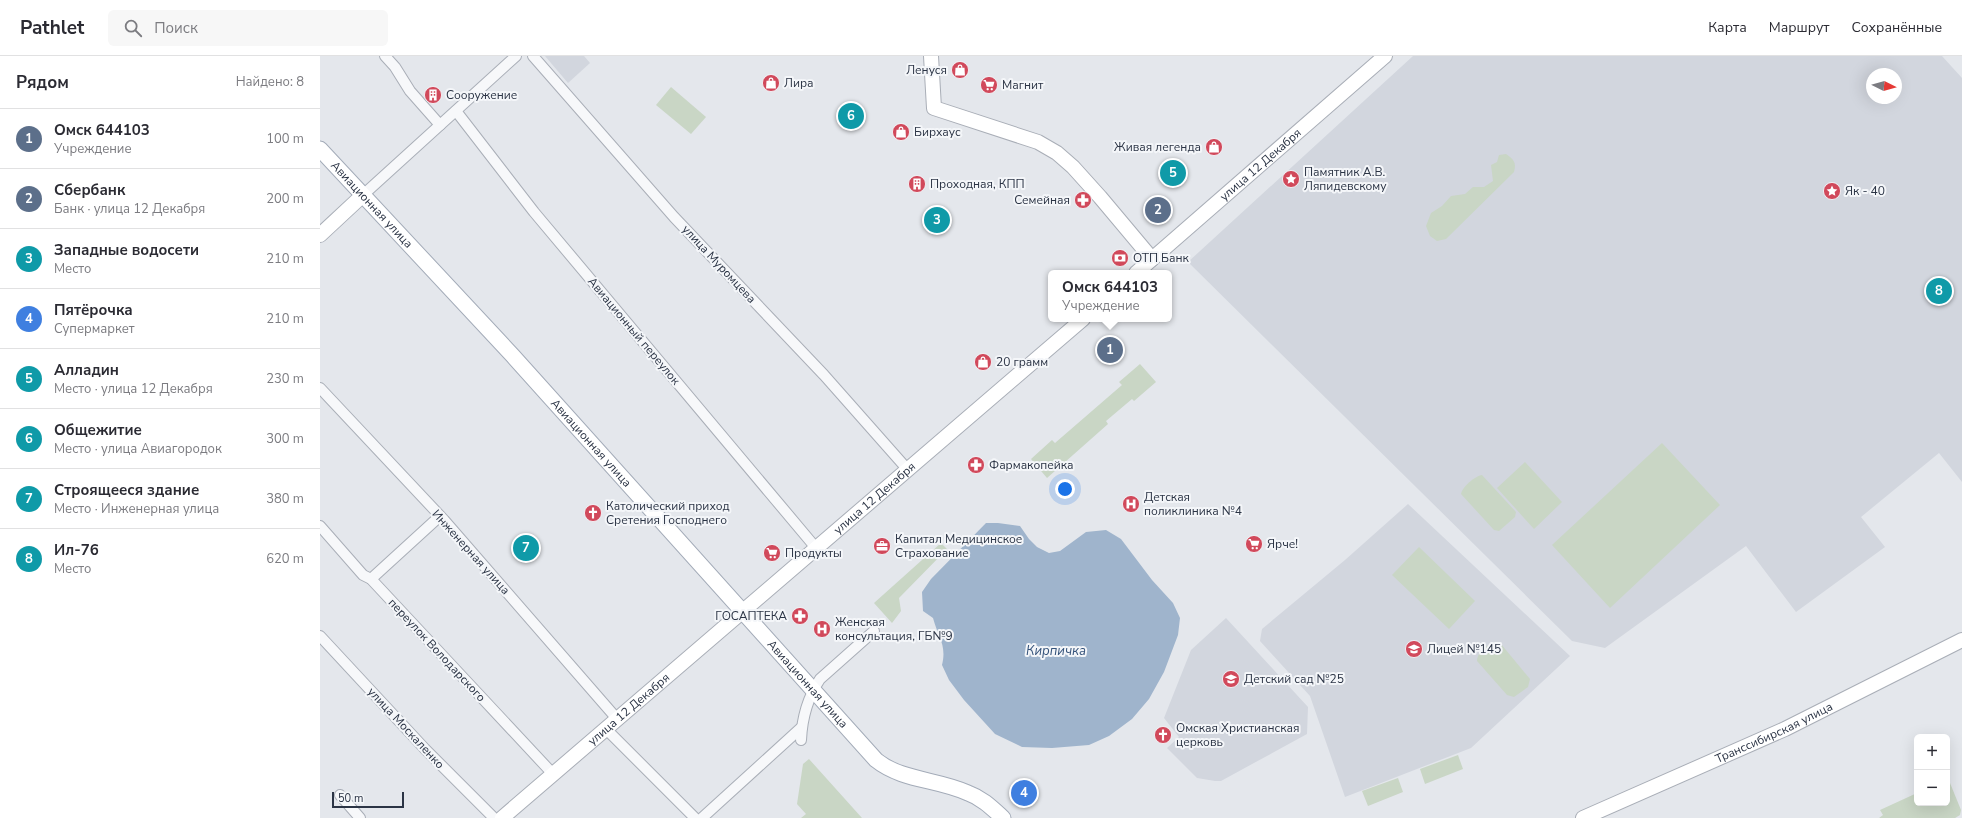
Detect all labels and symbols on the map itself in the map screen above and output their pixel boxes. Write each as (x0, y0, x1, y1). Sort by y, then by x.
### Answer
shop icon: Ленуся (950, 60, 970, 80)
place label: Ленуся (906, 62, 947, 78)
north arrow (1866, 68, 1902, 104)
shop icon: Лира (761, 73, 781, 93)
place label: Лира (784, 75, 813, 91)
supermarket icon: Магнит (979, 75, 999, 95)
place label: Магнит (1002, 77, 1044, 93)
building icon: Сооружение (423, 85, 443, 105)
place label: Сооружение (446, 87, 517, 103)
pin: 6 (838, 101, 864, 131)
shop icon: Бирхаус (891, 122, 911, 142)
place label: Бирхаус (914, 124, 961, 140)
street label: улица 12 Декабря (1216, 125, 1305, 205)
shop icon: Живая легенда (1204, 137, 1224, 157)
place label: Живая легенда (1114, 139, 1201, 155)
street label: Авиационная улица (327, 158, 416, 252)
pin: 5 (1160, 158, 1186, 188)
place label: Памятник А.В. Ляпидевскому (1304, 164, 1387, 194)
place icon: Памятник А.В. Ляпидевскому (1281, 169, 1301, 189)
building icon: Проходная, КПП (907, 174, 927, 194)
place label: Проходная, КПП (930, 176, 1025, 192)
place icon: Як - 40 (1822, 181, 1842, 201)
place label: Як - 40 (1845, 183, 1885, 199)
pharmacy icon: Семейная (1073, 190, 1093, 210)
place label: Семейная (1014, 192, 1070, 208)
pin: 2 (1145, 195, 1171, 225)
pin: 3 (924, 205, 950, 235)
street label: улица Муромцева (678, 221, 760, 307)
bank icon: ОТП Банк (1110, 248, 1130, 268)
place label: ОТП Банк (1133, 250, 1189, 266)
street label: Авиационный переулок (584, 274, 684, 389)
pin: 8 (1926, 276, 1952, 306)
pin: 1 (1097, 335, 1123, 365)
shop icon: 20 грамм (973, 352, 993, 372)
place label: 20 грамм (996, 354, 1048, 370)
street label: Авиационная улица (547, 395, 635, 491)
pharmacy icon: Фармакопейка (966, 455, 986, 475)
place label: Фармакопейка (989, 457, 1074, 473)
street label: улица 12 Декабря (830, 458, 919, 538)
your location (1055, 479, 1075, 499)
place label: Детская поликлиника №4 (1144, 489, 1242, 519)
hospital icon: Детская поликлиника №4 (1121, 494, 1141, 514)
place label: Католический приход Сретения Господнего (606, 498, 730, 528)
church icon: Католический приход Сретения Господнего (583, 503, 603, 523)
street label: Инженерная улица (429, 506, 513, 598)
place label: Капитал Медицинское Страхование (895, 531, 1022, 561)
pin: 7 (513, 533, 539, 563)
supermarket icon: Ярче! (1244, 534, 1264, 554)
office icon: Капитал Медицинское Страхование (872, 536, 892, 556)
place label: Ярче! (1267, 536, 1298, 552)
supermarket icon: Продукты (762, 543, 782, 563)
place label: Продукты (785, 545, 842, 561)
street label: переулок Володарского (385, 595, 489, 705)
pharmacy icon: ГОСАПТЕКА (790, 606, 810, 626)
place label: ГОСАПТЕКА (715, 608, 787, 624)
place label: Женская консультация, ГБ№9 (835, 614, 953, 644)
hospital icon: Женская консультация, ГБ№9 (812, 619, 832, 639)
street label: Авиационная улица (764, 636, 852, 732)
school or university icon: Лицей №145 (1404, 639, 1424, 659)
place label: Лицей №145 (1427, 641, 1501, 657)
water label: Кирпичка (1026, 642, 1086, 660)
school or university icon: Детский сад №25 (1221, 669, 1241, 689)
street label: улица 12 Декабря (584, 670, 673, 749)
place label: Детский сад №25 (1244, 671, 1344, 687)
street label: улица Москаленко (364, 684, 448, 772)
street label: Транссибирская улица (1713, 698, 1835, 767)
place label: Омская Христианская церковь (1176, 720, 1300, 750)
church icon: Омская Христианская церковь (1153, 725, 1173, 745)
pin: 4 (1011, 778, 1037, 808)
scale bar (332, 790, 404, 809)

